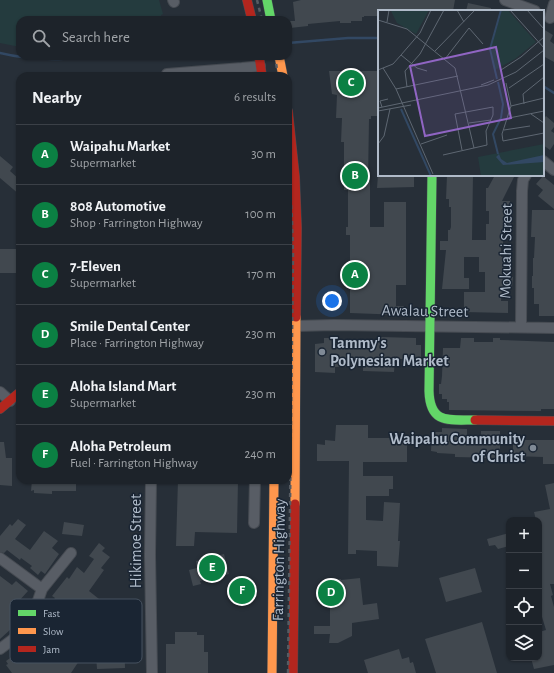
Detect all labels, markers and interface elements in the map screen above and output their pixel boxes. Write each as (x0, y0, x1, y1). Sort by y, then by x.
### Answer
inset map (378, 10, 544, 176)
search box (16, 16, 292, 60)
icon: search (30, 27, 52, 49)
text: Search here (62, 30, 130, 45)
pin: C (338, 68, 364, 98)
text: Nearby (32, 89, 82, 106)
text: 6 results (234, 91, 276, 104)
text: Waipahu Market (70, 139, 170, 154)
text: A (41, 148, 49, 161)
text: 30 m (251, 148, 276, 161)
text: Supermarket (70, 157, 136, 170)
pin: B (342, 161, 368, 191)
text: 808 Automotive (70, 199, 166, 214)
street label: Mokuahi Street (497, 203, 515, 299)
text: B (41, 208, 49, 221)
text: 100 m (245, 208, 276, 221)
text: Shop · Farrington Highway (70, 217, 203, 230)
text: 7-Eleven (70, 259, 121, 274)
pin: A (342, 260, 368, 290)
text: C (42, 268, 48, 281)
text: 170 m (247, 268, 276, 281)
text: Supermarket (70, 277, 136, 290)
your location (322, 291, 342, 311)
street label: Awalau Street (382, 302, 468, 320)
text: Smile Dental Center (70, 319, 190, 334)
text: D (41, 328, 49, 341)
text: 230 m (245, 328, 276, 341)
place label: Tammy's Polynesian Market (330, 335, 449, 370)
text: Place · Farrington Highway (70, 337, 204, 350)
marker: Tammy's Polynesian Market (317, 347, 327, 357)
text: Aloha Island Mart (70, 379, 176, 394)
text: E (42, 388, 48, 401)
text: 230 m (245, 388, 276, 401)
text: Supermarket (70, 397, 136, 410)
place label: Waipahu Community of Christ (389, 431, 526, 465)
text: Aloha Petroleum (70, 439, 171, 454)
marker: Waipahu Community of Christ (528, 443, 538, 453)
text: F (42, 448, 48, 461)
text: 240 m (244, 448, 276, 461)
text: Fuel · Farrington Highway (70, 457, 198, 470)
street label: Hikimoe Street (128, 494, 144, 588)
street label: Farrington Highway (270, 498, 289, 621)
map controls (506, 517, 542, 661)
button: + (506, 517, 542, 553)
pin: E (199, 553, 225, 583)
button: − (506, 553, 542, 589)
pin: F (229, 576, 255, 606)
pin: D (318, 578, 344, 608)
button: locate (506, 589, 542, 625)
legend (10, 599, 142, 663)
text: Fast (43, 608, 61, 619)
button: layers (506, 625, 542, 661)
text: Slow (43, 626, 64, 637)
text: Jam (43, 644, 60, 655)

